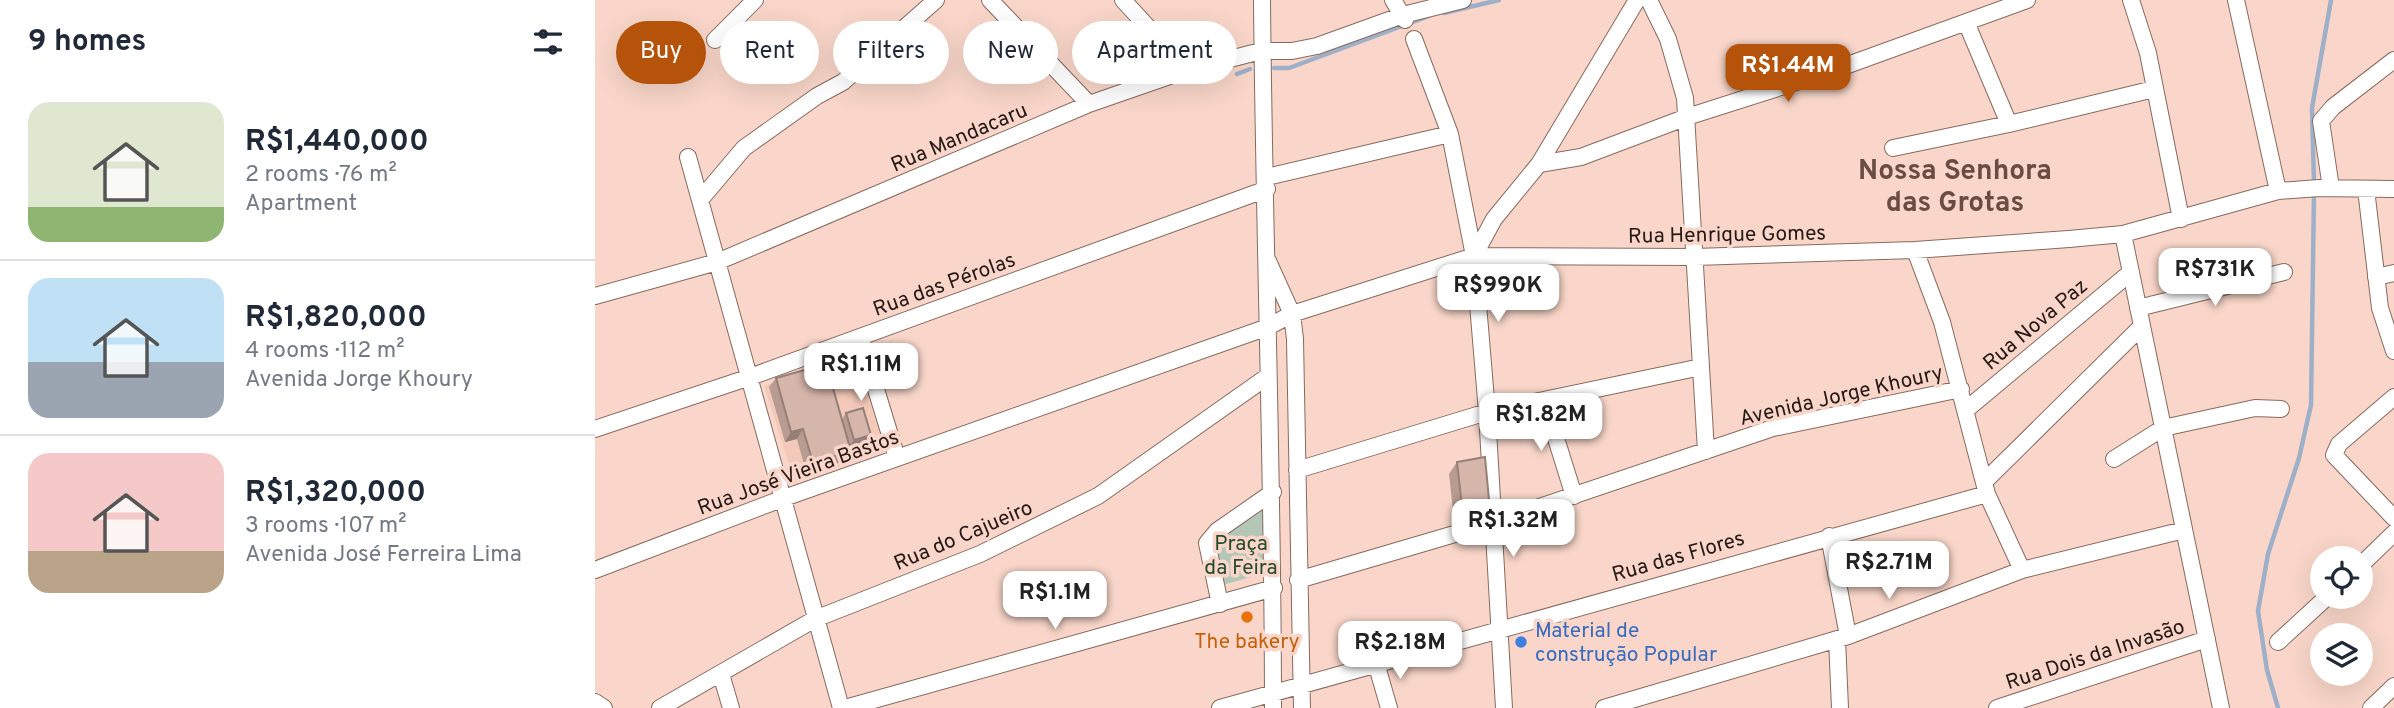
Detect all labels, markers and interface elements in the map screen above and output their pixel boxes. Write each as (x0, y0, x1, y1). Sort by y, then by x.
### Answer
chip: Buy (616, 21, 706, 84)
chip: Rent (720, 21, 819, 84)
chip: Filters (833, 21, 949, 84)
chip: New (963, 21, 1058, 84)
chip: Apartment (1072, 21, 1237, 84)
icon: filters (529, 23, 567, 61)
text: 9 homes (28, 24, 146, 61)
pin: R$1.44M (1723, 44, 1853, 104)
text: R$1.44M (1742, 52, 1834, 81)
street label: Rua Mandacaru (887, 97, 1032, 179)
text: R$1,440,000 (245, 124, 429, 161)
icon: home (84, 130, 168, 214)
district label: Nossa Senhora das Grotas (1858, 154, 2052, 222)
text: 2 rooms · 76 m² (245, 161, 397, 190)
text: Apartment (245, 190, 357, 219)
street label: Rua Henrique Gomes (1628, 220, 1826, 251)
street label: Rua das Pérolas (870, 247, 1019, 324)
pin: R$731K (2158, 248, 2272, 308)
text: R$731K (2175, 256, 2255, 285)
pin: R$990K (1441, 264, 1555, 324)
text: R$990K (1453, 272, 1543, 301)
street label: Rua Nova Paz (1978, 273, 2094, 377)
text: R$1,820,000 (245, 300, 427, 337)
icon: home (84, 306, 168, 390)
text: 4 rooms · 112 m² (245, 337, 405, 366)
pin: R$1.11M (796, 344, 926, 403)
text: R$1.11M (820, 351, 902, 380)
street label: Avenida Jorge Khoury (1737, 360, 1946, 433)
text: Avenida Jorge Khoury (245, 366, 473, 395)
pin: R$1.82M (1476, 393, 1606, 453)
text: R$1.82M (1495, 401, 1587, 430)
street label: Rua José Vieira Bastos (694, 424, 903, 522)
text: R$1,320,000 (245, 475, 426, 512)
icon: home (84, 481, 168, 565)
street label: Rua do Cajueiro (890, 495, 1037, 578)
pin: R$1.32M (1448, 500, 1578, 559)
text: R$1.32M (1468, 507, 1558, 536)
text: 3 rooms · 107 m² (245, 512, 407, 541)
street label: Rua das Flores (1609, 526, 1748, 589)
park label: Praça da Feira (1204, 531, 1278, 582)
text: Avenida José Ferreira Lima (245, 541, 522, 570)
pin: R$2.71M (1824, 542, 1954, 601)
map controls (2310, 546, 2373, 686)
button: locate (2310, 546, 2373, 609)
text: R$2.71M (1845, 549, 1933, 578)
pin: R$1.1M (998, 572, 1112, 631)
text: R$1.1M (1019, 579, 1091, 608)
marker: The bakery (1239, 609, 1255, 625)
street label: Rua Dois da Invasão (2002, 614, 2188, 697)
place label: Material de construção Popular (1535, 618, 1717, 669)
pin: R$2.18M (1335, 622, 1465, 681)
button: layers (2310, 623, 2373, 686)
place label: The bakery (1194, 629, 1300, 656)
text: R$2.18M (1354, 629, 1446, 658)
marker: Material de construção Popular (1513, 634, 1529, 650)

